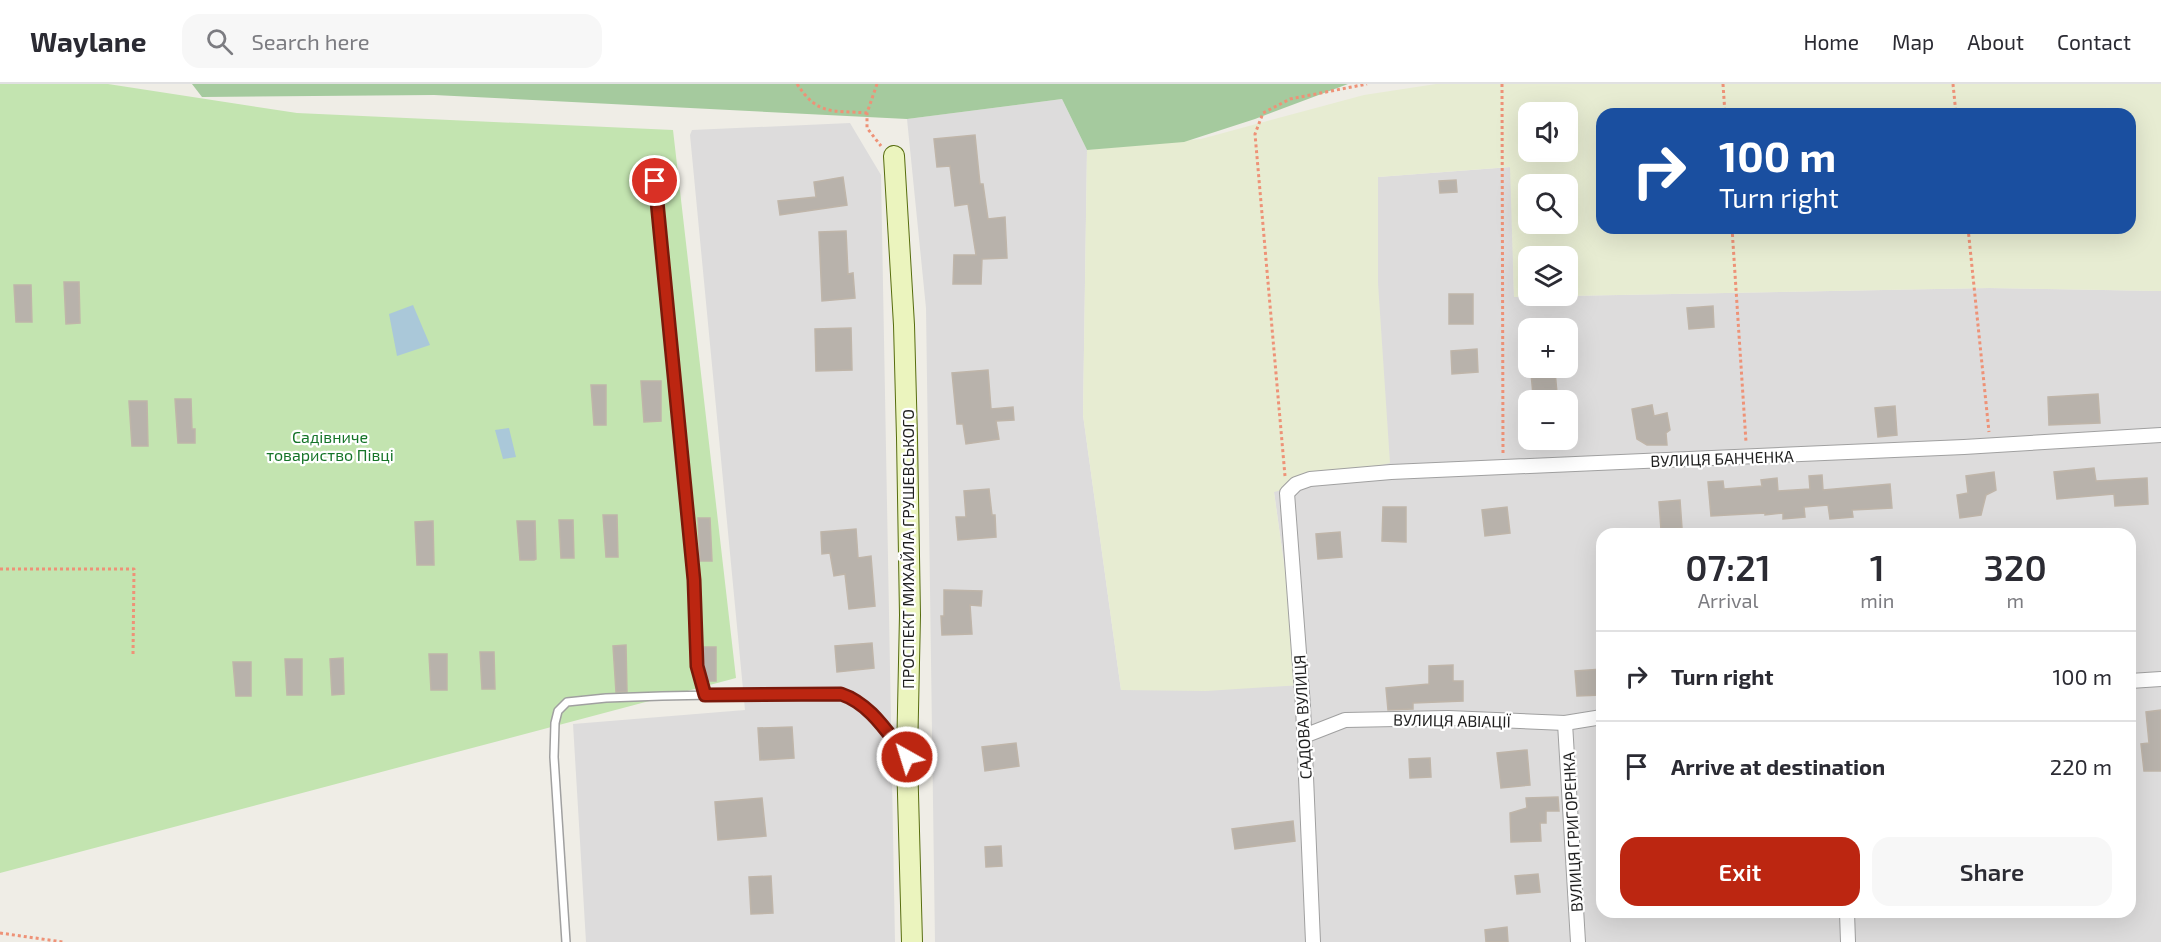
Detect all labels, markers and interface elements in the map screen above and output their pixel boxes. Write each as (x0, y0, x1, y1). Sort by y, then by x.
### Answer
search box (182, 14, 602, 68)
text: Waylane (30, 24, 146, 58)
icon: search (203, 25, 236, 58)
text: Search here (251, 28, 370, 54)
text: Home (1803, 29, 1859, 54)
text: Map (1892, 29, 1934, 54)
text: About (1967, 29, 2024, 54)
text: Contact (2057, 29, 2131, 54)
map controls (1518, 102, 1578, 450)
button: sound (1518, 102, 1578, 162)
text: 100 m (1719, 130, 1836, 180)
icon: right (1620, 132, 1698, 210)
pin (629, 155, 680, 206)
icon: arrive (638, 164, 671, 197)
button: search (1518, 174, 1578, 234)
text: Turn right (1719, 181, 1839, 213)
button: layers (1518, 246, 1578, 306)
button: + (1518, 318, 1578, 378)
button: − (1518, 390, 1578, 450)
street label: ПРОСПЕКТ МИХАЙЛА ГРУШЕВСЬКОГО (898, 409, 917, 689)
park label: Садівниче товариство Півці (266, 427, 394, 464)
street label: ВУЛИЦЯ БАНЧЕНКА (1650, 446, 1794, 470)
text: 07:21 (1685, 545, 1771, 588)
text: 1 (1870, 545, 1885, 588)
text: 320 (1984, 545, 2047, 588)
text: Arrival (1698, 588, 1759, 612)
text: min (1860, 588, 1894, 612)
text: m (2006, 588, 2024, 612)
street label: САДОВА ВУЛИЦЯ (1289, 654, 1315, 780)
icon: right (1620, 660, 1653, 693)
text: Turn right (1671, 663, 1773, 689)
text: 100 m (2053, 663, 2112, 689)
street label: ВУЛИЦЯ АВІАЦІЇ (1393, 709, 1512, 731)
position arrow (875, 725, 939, 789)
icon: arrive (1620, 750, 1653, 783)
street label: ВУЛИЦЯ ГРИГОРЕНКА (1558, 751, 1586, 913)
text: Arrive at destination (1671, 753, 1885, 779)
text: 220 m (2050, 753, 2112, 779)
button: Exit (1620, 837, 1860, 906)
button: Share (1872, 837, 2112, 906)

